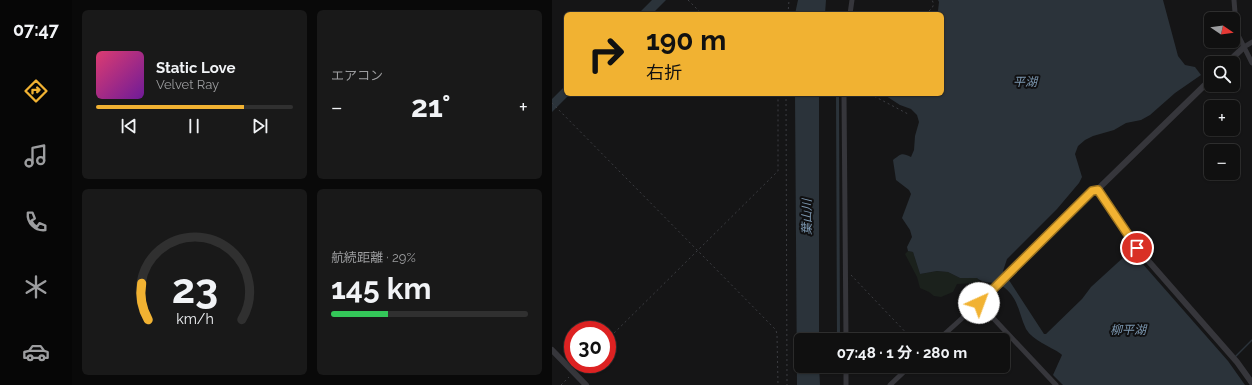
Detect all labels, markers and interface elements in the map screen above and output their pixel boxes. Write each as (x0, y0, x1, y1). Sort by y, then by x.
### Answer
north arrow (1204, 12, 1240, 48)
map controls (1204, 12, 1240, 180)
text: 07:47 (13, 19, 59, 40)
text: 190 m (646, 24, 726, 57)
icon: right (580, 28, 632, 80)
button: search (1204, 56, 1240, 92)
text: Static Love (156, 59, 235, 77)
text: 右折 (646, 62, 682, 83)
text: エアコン (331, 68, 383, 83)
water label: 平湖 (1013, 75, 1039, 89)
icon: directions (22, 77, 50, 105)
text: Velvet Ray (156, 77, 219, 92)
text: 21° (411, 89, 451, 124)
text: − (331, 94, 343, 120)
text: + (519, 94, 528, 120)
button: + (1204, 100, 1240, 136)
icon: previous (118, 115, 140, 137)
icon: pause (183, 115, 205, 137)
icon: next (249, 115, 271, 137)
icon: music (22, 142, 50, 170)
button: − (1204, 144, 1240, 180)
water label: 葉山川 (800, 197, 814, 235)
icon: phone (22, 208, 50, 236)
pin (1120, 231, 1154, 265)
icon: arrive (1126, 237, 1148, 259)
text: 航続距離 · 29% (331, 250, 416, 265)
text: 23 (171, 264, 218, 313)
text: 145 km (331, 271, 431, 306)
icon: climate (22, 273, 50, 301)
position arrow (958, 282, 1000, 324)
text: km/h (176, 310, 213, 326)
speed limit sign: 30 (564, 321, 616, 373)
water label: 柳平湖 (1110, 323, 1148, 337)
icon: car (22, 338, 50, 366)
text: 07:48 · 1 分 · 280 m (837, 344, 967, 362)

